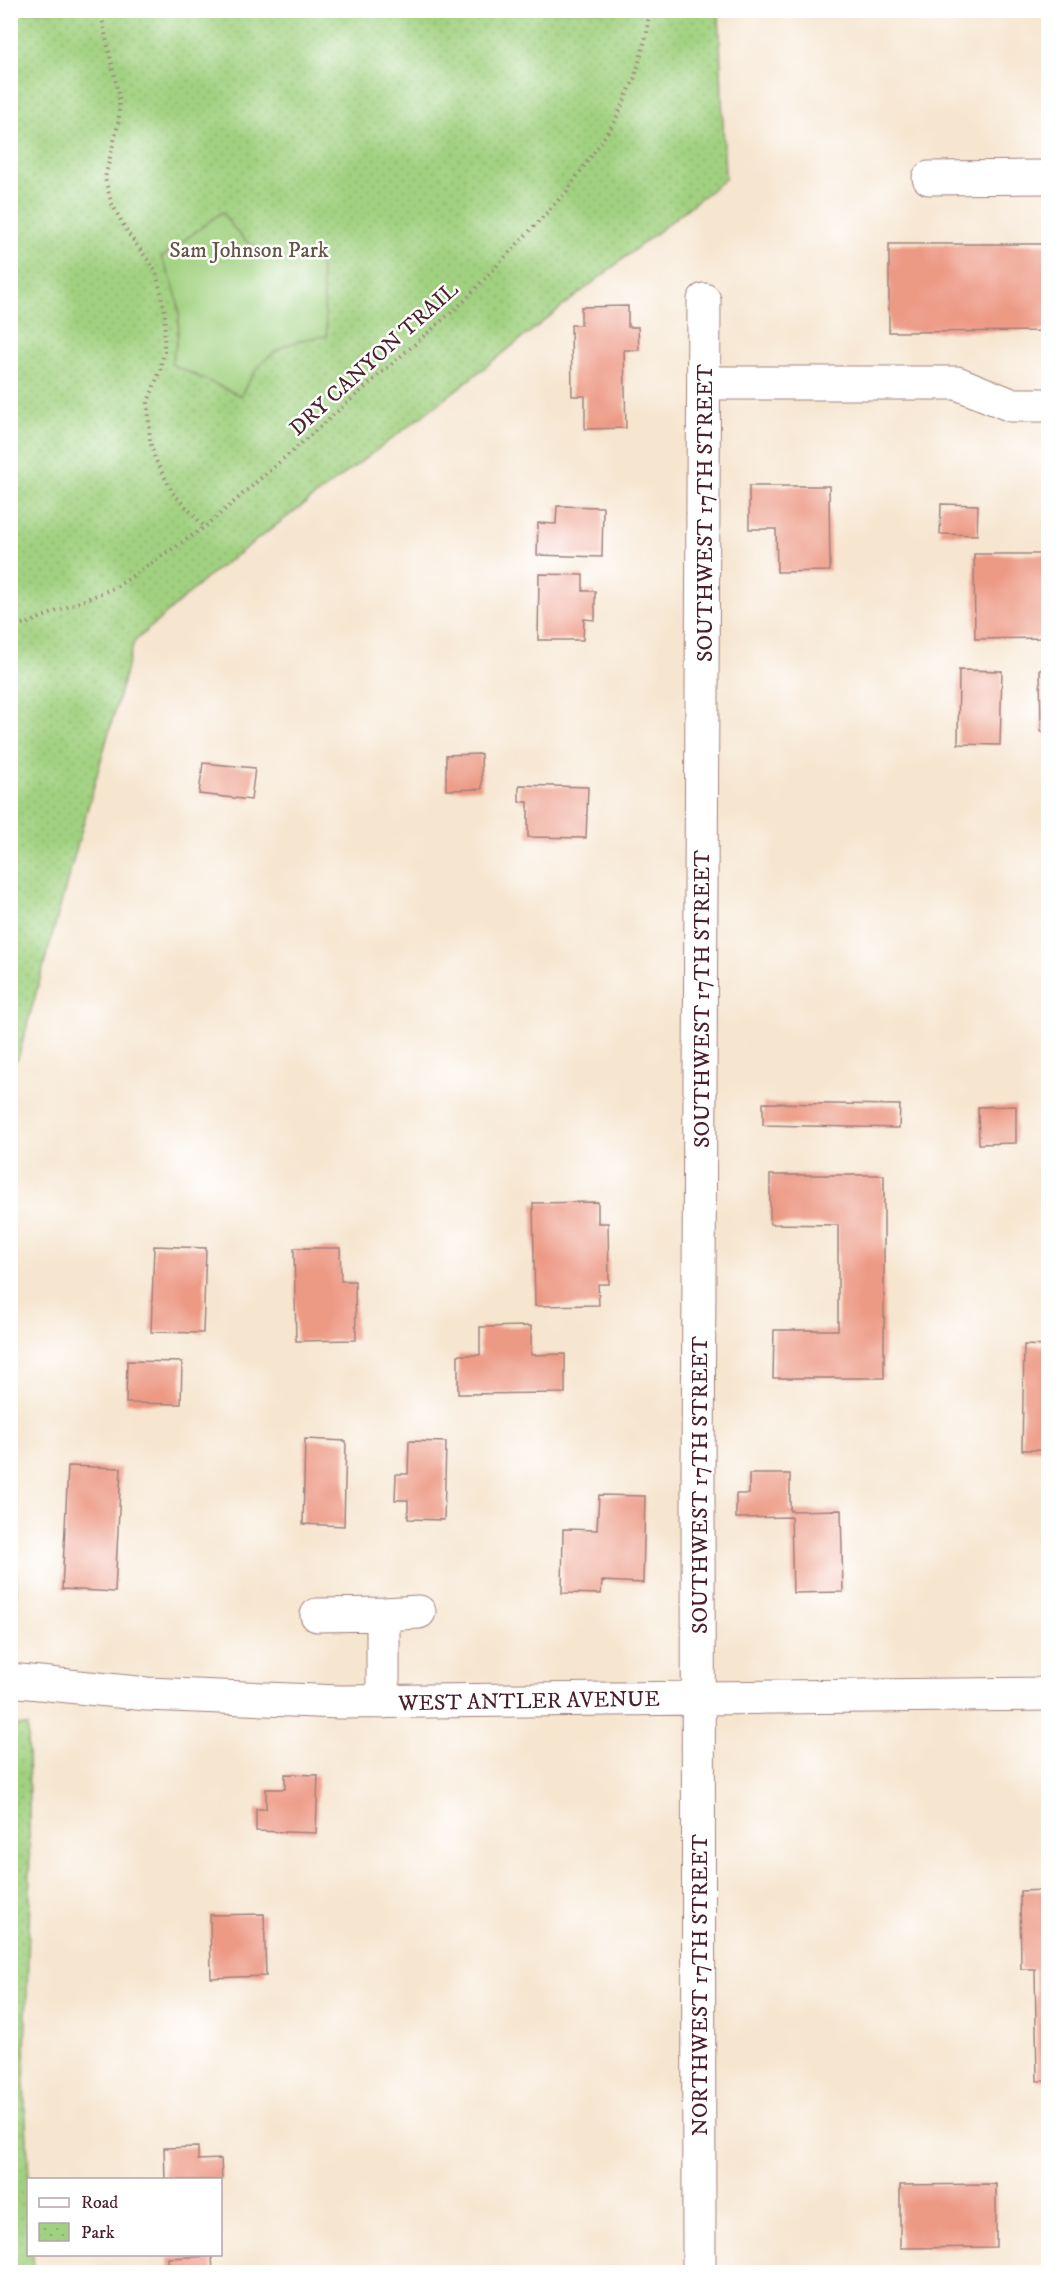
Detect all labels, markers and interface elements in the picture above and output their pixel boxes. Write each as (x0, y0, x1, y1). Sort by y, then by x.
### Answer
park label: Sam Johnson Park (169, 237, 329, 264)
street label: DRY CANYON TRAIL (284, 276, 464, 442)
street label: SOUTHWEST 17TH STREET (692, 364, 719, 662)
street label: SOUTHWEST 17TH STREET (689, 850, 716, 1148)
street label: SOUTHWEST 17TH STREET (687, 1336, 714, 1634)
street label: WEST ANTLER AVENUE (397, 1686, 660, 1717)
street label: NORTHWEST 17TH STREET (687, 1834, 714, 2136)
legend (27, 2178, 222, 2256)
text: Road (81, 2192, 118, 2214)
text: Park (81, 2222, 115, 2244)

